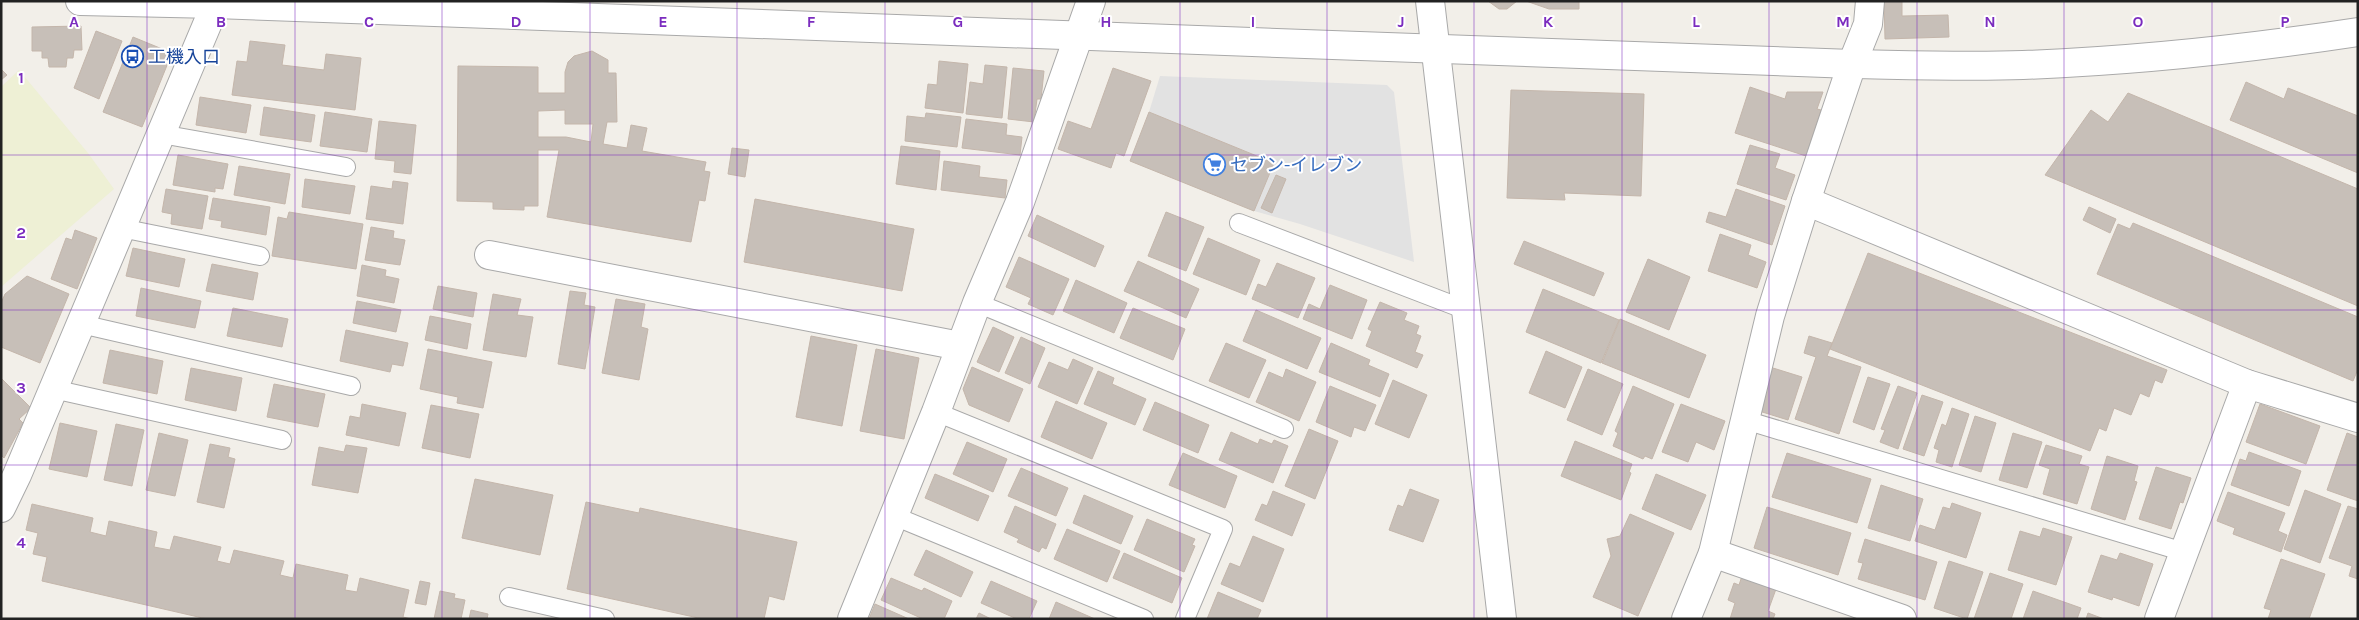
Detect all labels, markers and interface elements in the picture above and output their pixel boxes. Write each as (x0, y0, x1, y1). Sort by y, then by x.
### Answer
text: A (69, 12, 79, 31)
text: B (216, 12, 226, 31)
text: C (364, 12, 374, 31)
text: D (511, 12, 522, 31)
text: E (658, 12, 668, 31)
text: F (807, 12, 816, 31)
text: G (953, 12, 963, 31)
text: H (1100, 12, 1112, 31)
text: I (1251, 12, 1255, 31)
text: J (1397, 12, 1405, 31)
text: K (1543, 12, 1554, 31)
text: L (1692, 12, 1700, 31)
text: M (1836, 12, 1850, 31)
text: N (1984, 12, 1996, 31)
text: O (2133, 12, 2144, 31)
text: P (2280, 12, 2290, 31)
bus stop icon: 工機入口 (120, 45, 144, 69)
place label: 工機入口 (148, 46, 220, 68)
text: 1 (18, 68, 24, 87)
supermarket icon: セブン-イレブン (1202, 153, 1226, 177)
place label: セブン-イレブン (1230, 154, 1362, 176)
text: 2 (16, 223, 26, 242)
text: 3 (16, 378, 26, 397)
text: 4 (16, 533, 26, 552)

